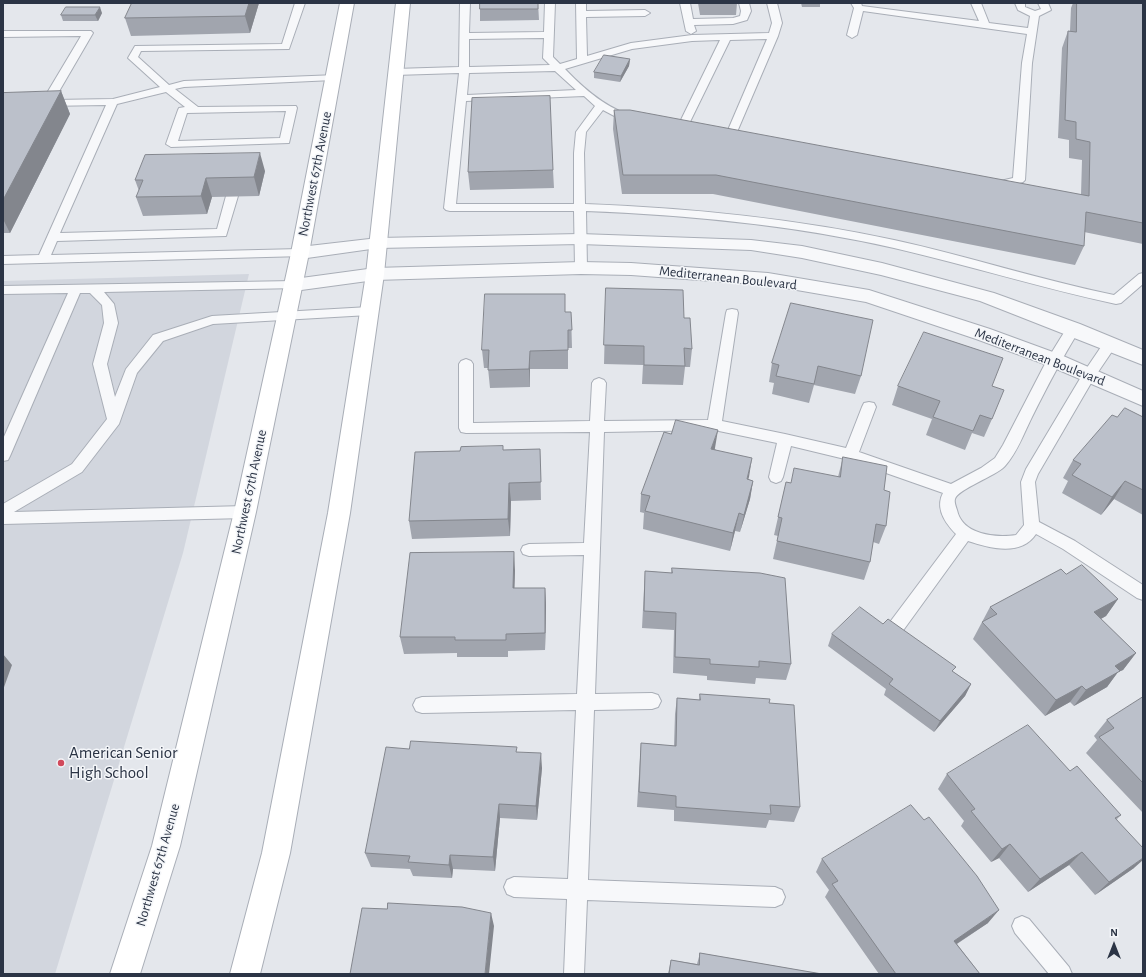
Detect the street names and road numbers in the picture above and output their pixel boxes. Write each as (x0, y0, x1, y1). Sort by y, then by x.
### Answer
street label: Northwest 67th Avenue (295, 110, 335, 238)
street label: Mediterranean Boulevard (658, 262, 798, 294)
street label: Mediterranean Boulevard (972, 324, 1108, 390)
street label: Northwest 67th Avenue (228, 428, 270, 556)
street label: Northwest 67th Avenue (132, 802, 184, 928)

